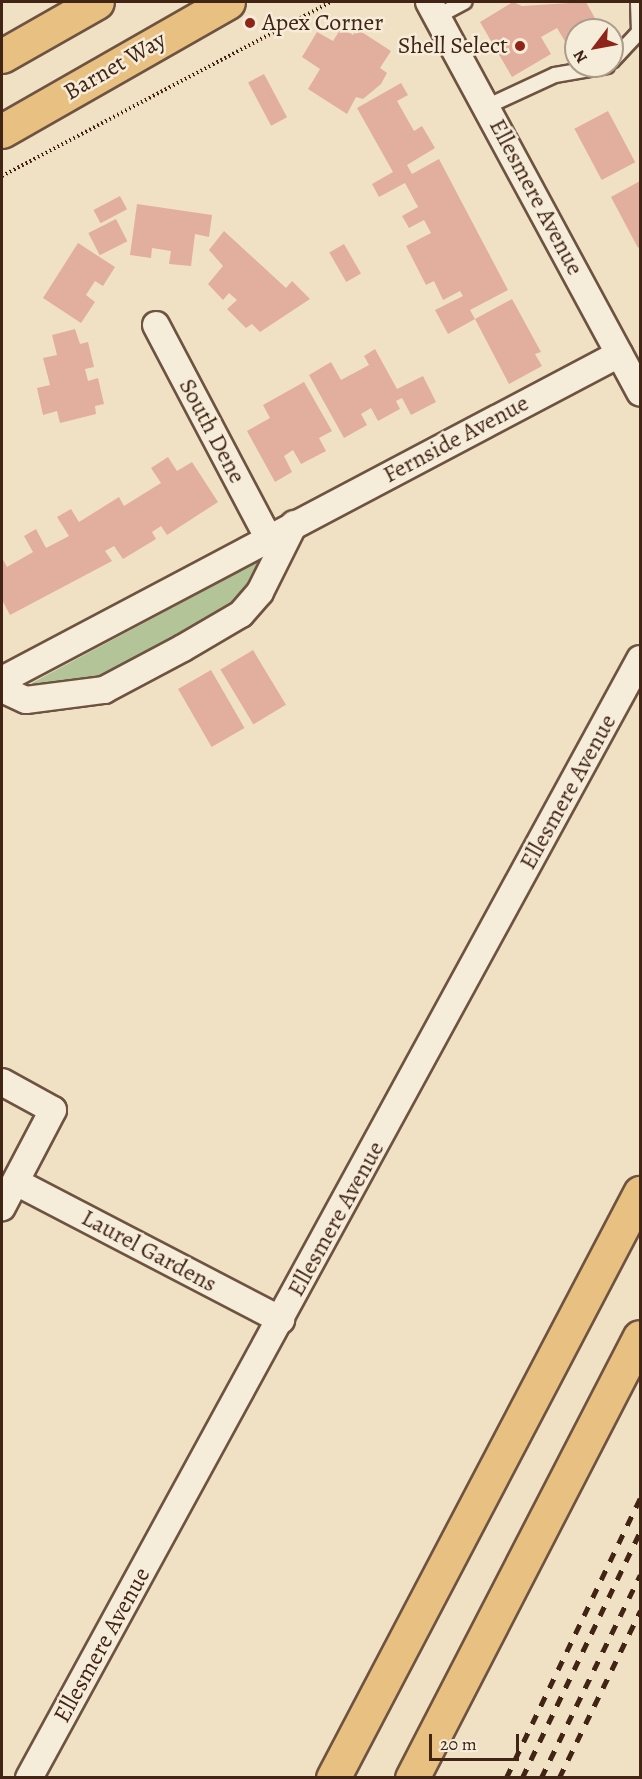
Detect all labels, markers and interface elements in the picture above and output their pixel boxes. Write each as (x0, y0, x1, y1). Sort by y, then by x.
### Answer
place label: Apex Corner (262, 9, 383, 37)
marker: Apex Corner (243, 16, 257, 30)
north arrow (564, 18, 624, 78)
street label: Barnet Way (59, 25, 171, 107)
place label: Shell Select (398, 32, 508, 60)
marker: Shell Select (513, 39, 527, 53)
text: N (568, 46, 593, 67)
street label: Ellesmere Avenue (483, 114, 589, 280)
street label: South Dene (172, 374, 252, 488)
street label: Fernside Avenue (378, 389, 534, 489)
street label: Ellesmere Avenue (513, 709, 623, 875)
street label: Ellesmere Avenue (281, 1136, 391, 1302)
street label: Laurel Gardens (76, 1203, 222, 1299)
street label: Ellesmere Avenue (47, 1562, 157, 1728)
scale bar (432, 1722, 522, 1760)
text: 20 m (440, 1732, 477, 1756)

